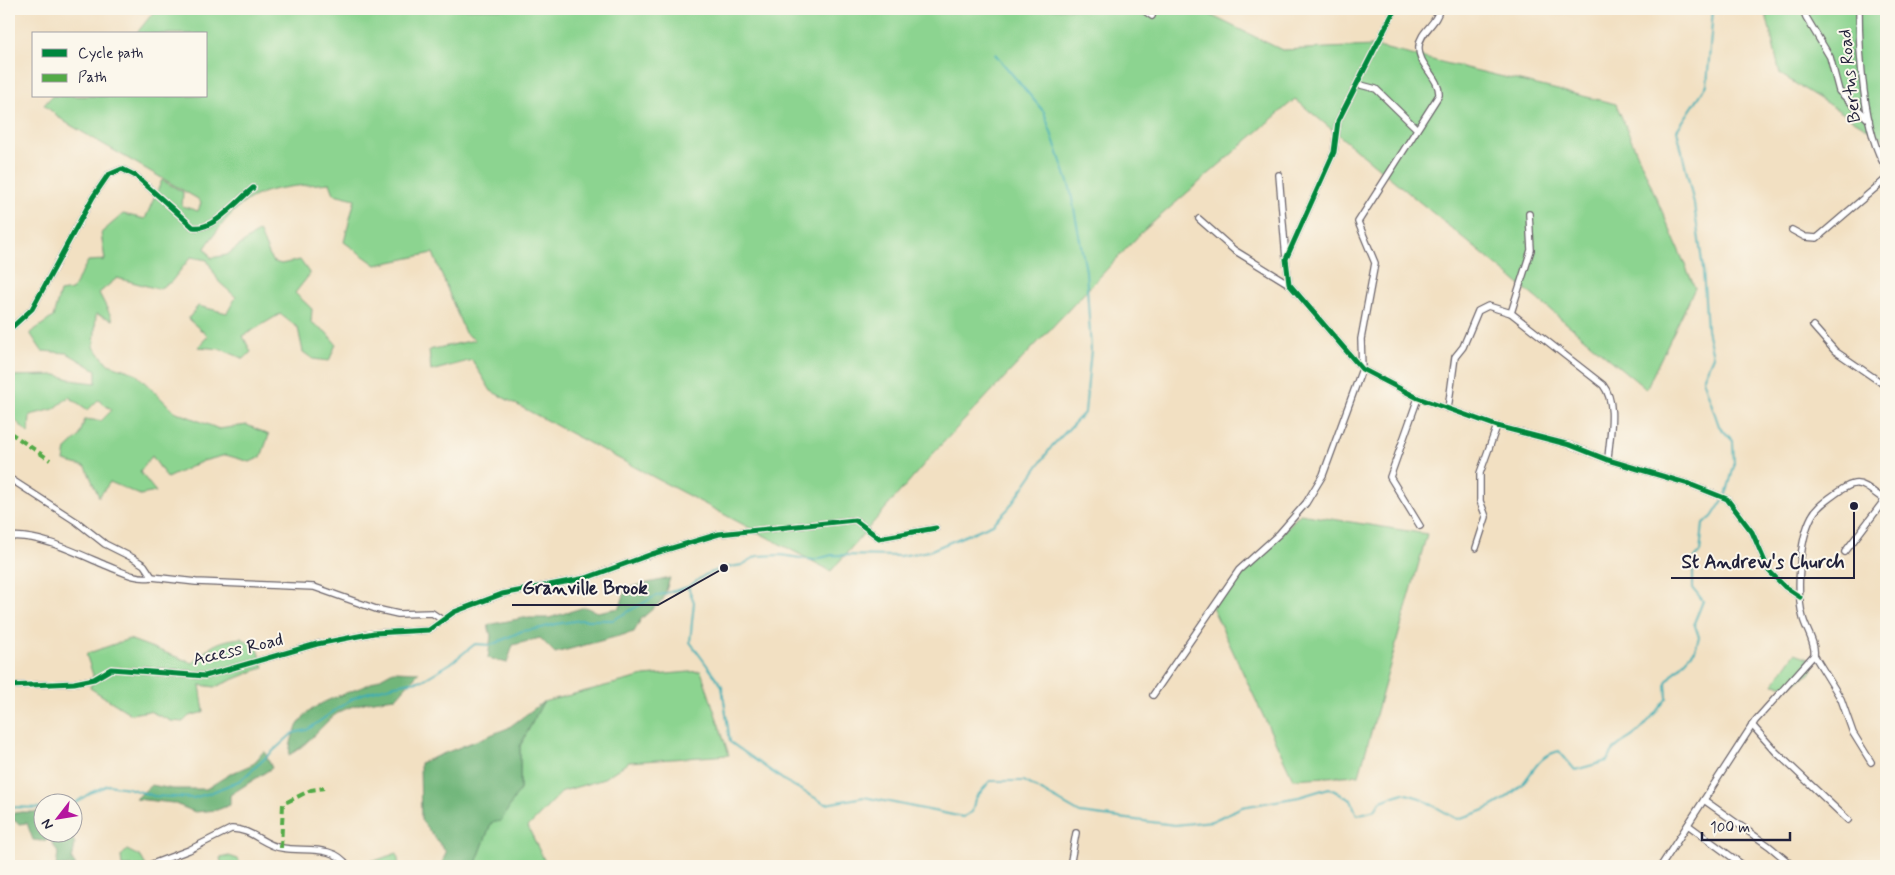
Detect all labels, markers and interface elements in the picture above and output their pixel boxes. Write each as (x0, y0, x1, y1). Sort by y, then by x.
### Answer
street label: Bertus Road (1833, 28, 1867, 124)
legend (32, 32, 208, 98)
text: Cycle path (78, 44, 143, 64)
text: Path (78, 68, 107, 88)
callout: St Andrew's Church (1671, 544, 1854, 578)
text: St Andrew's Church (1681, 550, 1845, 575)
callout: Granville Brook (512, 571, 658, 605)
text: Granville Brook (522, 576, 648, 601)
street label: Access Road (190, 628, 286, 672)
north arrow (32, 792, 82, 842)
scale bar (1702, 810, 1790, 842)
text: N (38, 816, 58, 833)
text: 100 m (1710, 818, 1750, 838)

